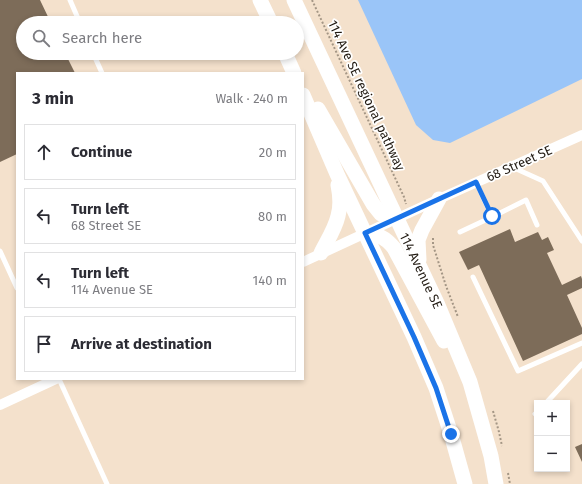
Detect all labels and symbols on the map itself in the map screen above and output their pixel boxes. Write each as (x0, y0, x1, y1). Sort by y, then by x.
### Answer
street label: 114 Ave SE regional pathway (325, 18, 408, 173)
street label: 68 Street SE (484, 142, 554, 185)
route start (483, 207, 501, 225)
street label: 114 Avenue SE (397, 230, 445, 311)
route end (442, 425, 460, 443)

